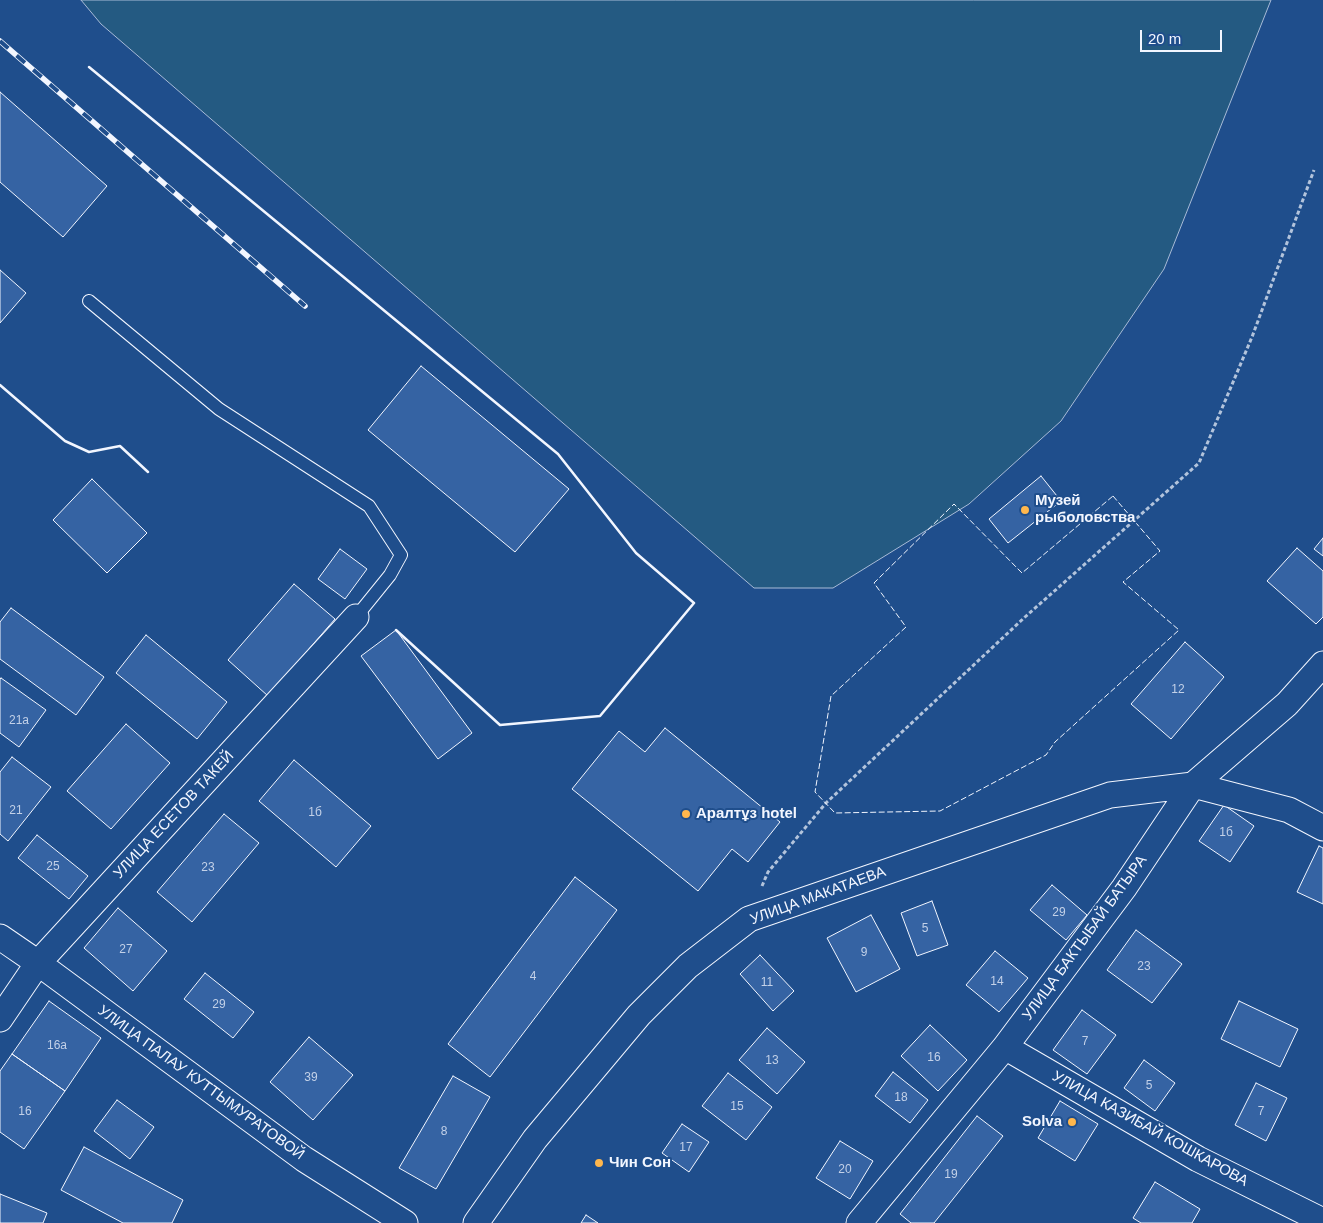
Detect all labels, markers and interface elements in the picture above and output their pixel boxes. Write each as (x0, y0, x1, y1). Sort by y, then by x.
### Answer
scale bar (1143, 20, 1226, 52)
text: 20 m (1148, 30, 1181, 47)
place label: Музей рыболовства (1035, 492, 1135, 527)
marker: Музей рыболовства (1019, 504, 1031, 516)
house number: 12 (1171, 683, 1185, 697)
house number: 21а (9, 714, 29, 728)
street label: УЛИЦА ЕСЕТОВ ТАКЕЙ (110, 747, 238, 883)
house number: 21 (9, 804, 23, 818)
place label: Аралтұз hotel (696, 805, 797, 823)
house number: 1б (308, 806, 322, 820)
marker: Аралтұз hotel (680, 808, 692, 820)
house number: 1б (1219, 826, 1233, 840)
street label: УЛИЦА БАКТЫБАЙ БАТЫРА (1019, 852, 1151, 1024)
house number: 25 (46, 860, 60, 874)
house number: 23 (201, 861, 215, 875)
street label: УЛИЦА МАКАТАЕВА (748, 863, 888, 929)
house number: 29 (1052, 906, 1066, 920)
house number: 5 (922, 922, 928, 936)
house number: 27 (119, 943, 133, 957)
house number: 9 (861, 946, 867, 960)
house number: 23 (1137, 960, 1151, 974)
house number: 4 (530, 970, 536, 984)
house number: 14 (990, 975, 1004, 989)
house number: 11 (761, 976, 773, 990)
house number: 29 (212, 998, 226, 1012)
street label: УЛИЦА ПАЛАУ КУТТЫМУРАТОВОЙ (94, 1002, 308, 1164)
house number: 7 (1082, 1035, 1088, 1049)
house number: 16а (47, 1039, 67, 1053)
house number: 16 (927, 1051, 941, 1065)
house number: 13 (765, 1054, 779, 1068)
street label: УЛИЦА КАЗИБАЙ КОШКАРОВА (1049, 1067, 1251, 1191)
house number: 39 (304, 1071, 318, 1085)
house number: 5 (1146, 1079, 1152, 1093)
house number: 18 (894, 1091, 908, 1105)
house number: 15 (730, 1100, 744, 1114)
house number: 16 (18, 1105, 32, 1119)
house number: 7 (1258, 1105, 1264, 1119)
place label: Solva (1022, 1113, 1062, 1131)
marker: Solva (1066, 1116, 1078, 1128)
house number: 8 (441, 1125, 447, 1139)
house number: 17 (679, 1141, 693, 1155)
place label: Чин Сон (609, 1154, 671, 1172)
marker: Чин Сон (593, 1157, 605, 1169)
house number: 20 (838, 1163, 852, 1177)
house number: 19 (944, 1168, 958, 1182)

